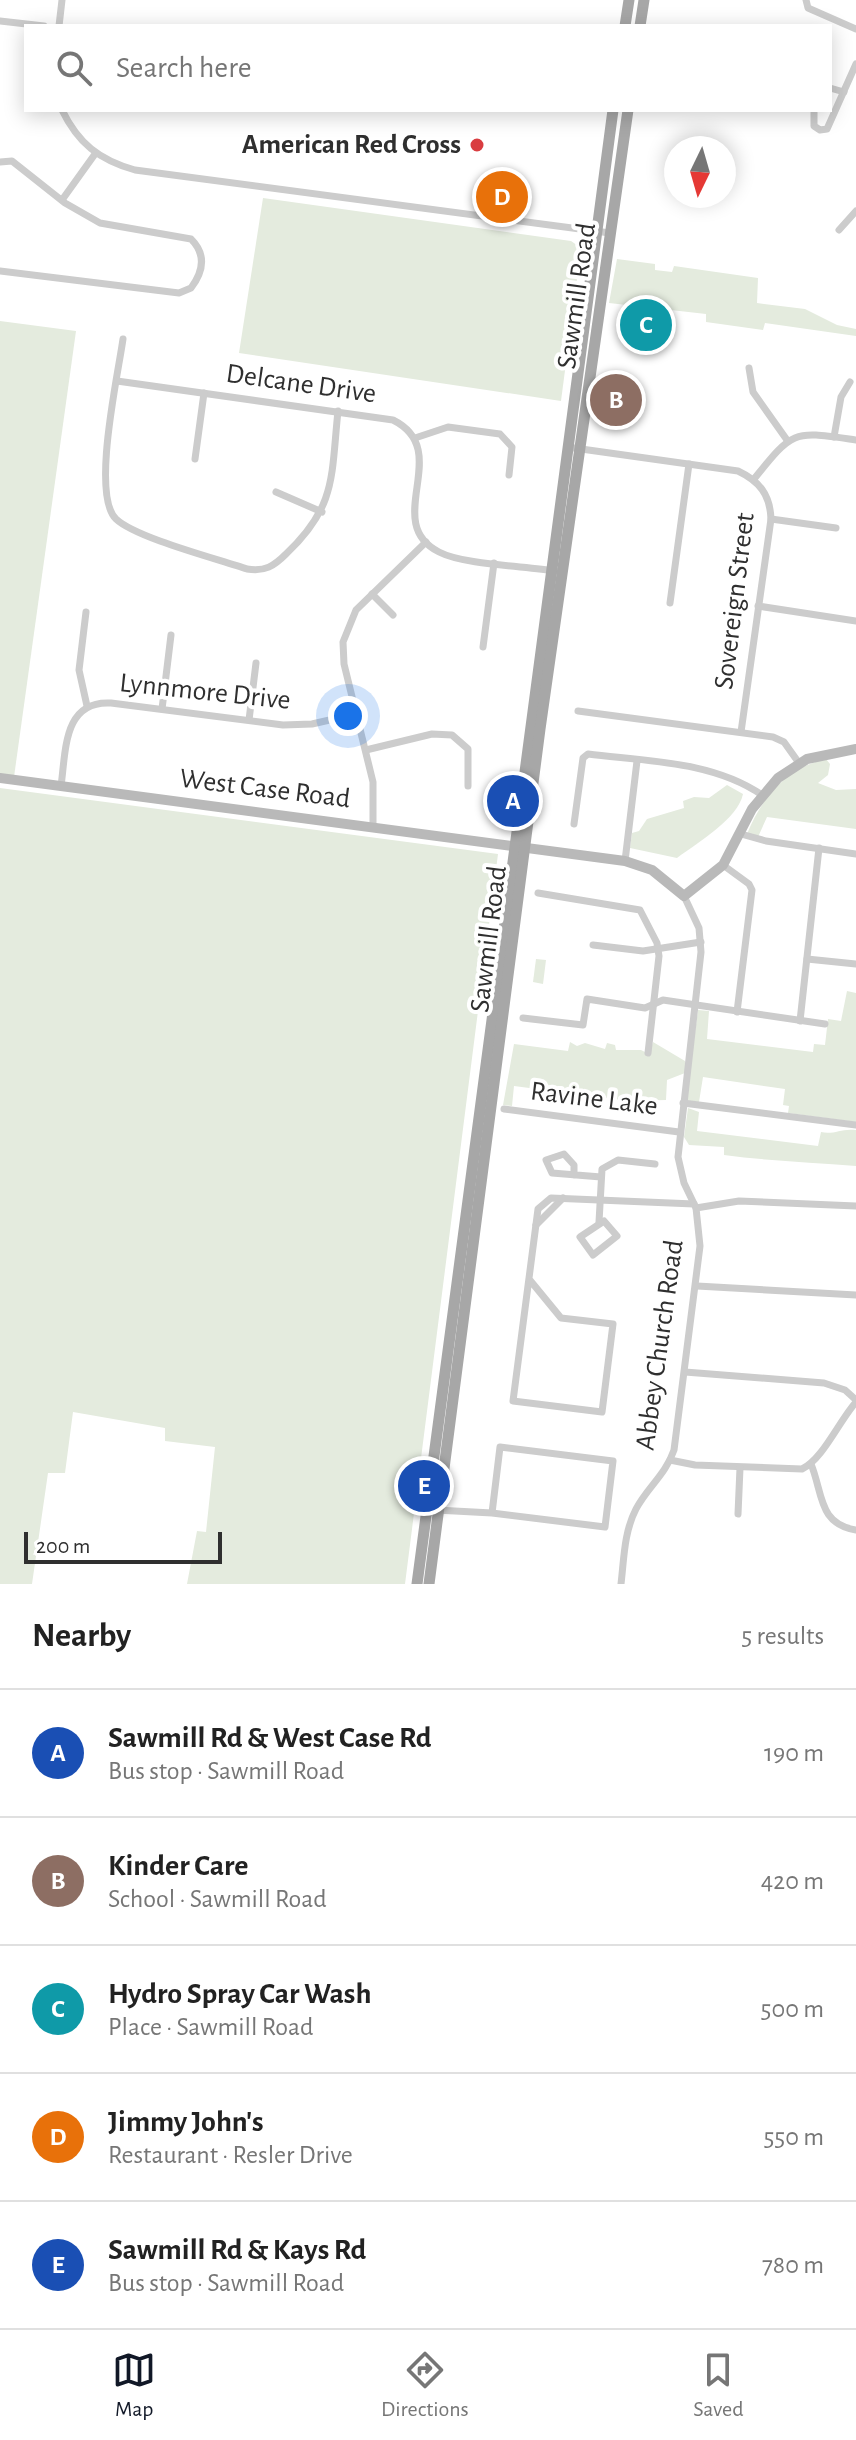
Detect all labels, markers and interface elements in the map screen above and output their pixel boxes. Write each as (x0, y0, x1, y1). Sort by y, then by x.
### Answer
search box (24, 24, 832, 112)
icon: search (52, 46, 96, 90)
text: Search here (116, 53, 252, 83)
place label: American Red Cross (242, 131, 461, 159)
marker: American Red Cross (468, 136, 486, 154)
north arrow (664, 136, 736, 208)
pin: D (476, 167, 528, 227)
street label: Sawmill Road (553, 221, 601, 371)
pin: C (620, 295, 672, 355)
street label: Delcane Drive (224, 360, 378, 408)
pin: B (590, 370, 642, 430)
street label: Sovereign Street (710, 511, 760, 691)
street label: Lynnmore Drive (118, 669, 292, 715)
your location (328, 696, 368, 736)
street label: West Case Road (178, 765, 352, 813)
pin: A (487, 771, 539, 831)
street label: Sawmill Road (466, 864, 512, 1014)
street label: Ravine Lake (529, 1077, 659, 1121)
street label: Abbey Church Road (631, 1238, 689, 1452)
pin: E (398, 1456, 450, 1516)
scale bar (24, 1528, 222, 1564)
text: 200 m (36, 1535, 90, 1557)
text: Nearby (32, 1619, 131, 1653)
text: 5 results (741, 1623, 824, 1649)
text: Sawmill Rd & West Case Rd (108, 1723, 432, 1753)
text: A (50, 1740, 66, 1766)
text: 190 m (764, 1740, 824, 1766)
text: Bus stop · Sawmill Road (108, 1758, 344, 1784)
text: Kinder Care (108, 1851, 249, 1881)
text: B (50, 1868, 66, 1894)
text: 420 m (761, 1868, 824, 1894)
text: School · Sawmill Road (108, 1886, 327, 1912)
text: Hydro Spray Car Wash (108, 1979, 371, 2009)
text: C (51, 1996, 65, 2022)
text: 500 m (761, 1996, 824, 2022)
text: Place · Sawmill Road (108, 2014, 313, 2040)
text: Jimmy John's (108, 2107, 264, 2137)
text: D (49, 2124, 67, 2150)
text: 550 m (763, 2124, 824, 2150)
text: Restaurant · Resler Drive (108, 2142, 353, 2168)
text: Sawmill Rd & Kays Rd (108, 2235, 366, 2265)
text: E (51, 2252, 65, 2278)
text: 780 m (762, 2252, 824, 2278)
text: Bus stop · Sawmill Road (108, 2270, 344, 2296)
tab: Map (112, 2348, 156, 2422)
tab: Directions (381, 2348, 469, 2422)
tab: Saved (693, 2348, 744, 2422)

